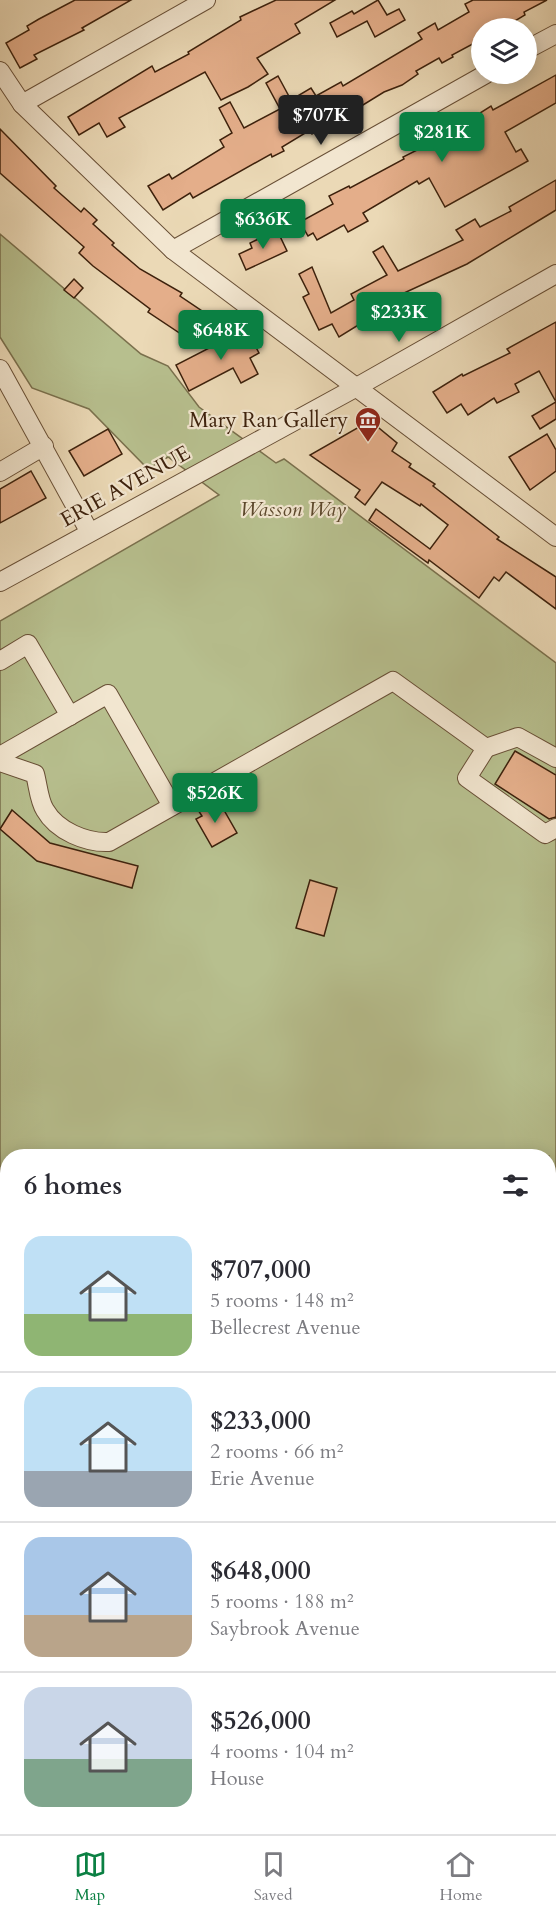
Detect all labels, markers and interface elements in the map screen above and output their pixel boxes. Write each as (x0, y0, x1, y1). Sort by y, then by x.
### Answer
map controls (471, 18, 537, 84)
button: layers (471, 18, 537, 84)
pin: $707K (279, 95, 363, 146)
text: $707K (292, 101, 350, 128)
pin: $281K (400, 112, 484, 163)
text: $281K (413, 118, 471, 145)
pin: $636K (221, 199, 305, 250)
text: $636K (234, 205, 292, 232)
pin: $233K (357, 292, 441, 343)
text: $233K (370, 298, 428, 325)
pin: $648K (179, 310, 263, 361)
text: $648K (192, 316, 250, 343)
museum icon: Mary Ran Gallery (353, 405, 383, 443)
place label: Mary Ran Gallery (189, 406, 348, 435)
street label: ERIE AVENUE (55, 439, 196, 534)
park label: Wasson Way (240, 495, 346, 524)
pin: $526K (173, 773, 257, 824)
text: $526K (186, 779, 244, 806)
text: 6 homes (24, 1168, 122, 1203)
icon: filters (499, 1169, 532, 1202)
text: $707,000 (210, 1252, 311, 1287)
icon: home (72, 1260, 144, 1332)
text: 5 rooms · 148 m² (210, 1287, 354, 1314)
text: Bellecrest Avenue (210, 1314, 361, 1341)
text: $233,000 (210, 1403, 311, 1438)
icon: home (72, 1411, 144, 1483)
text: 2 rooms · 66 m² (210, 1438, 343, 1465)
text: Erie Avenue (210, 1465, 315, 1492)
text: $648,000 (210, 1553, 311, 1588)
icon: home (72, 1561, 144, 1633)
text: 5 rooms · 188 m² (210, 1588, 354, 1615)
text: Saybrook Avenue (210, 1615, 360, 1642)
text: $526,000 (210, 1703, 311, 1738)
icon: home (72, 1711, 144, 1783)
text: 4 rooms · 104 m² (210, 1738, 354, 1765)
text: House (210, 1765, 264, 1792)
tab: Map (74, 1848, 107, 1906)
tab: Saved (254, 1848, 292, 1906)
tab: Home (440, 1848, 482, 1906)

